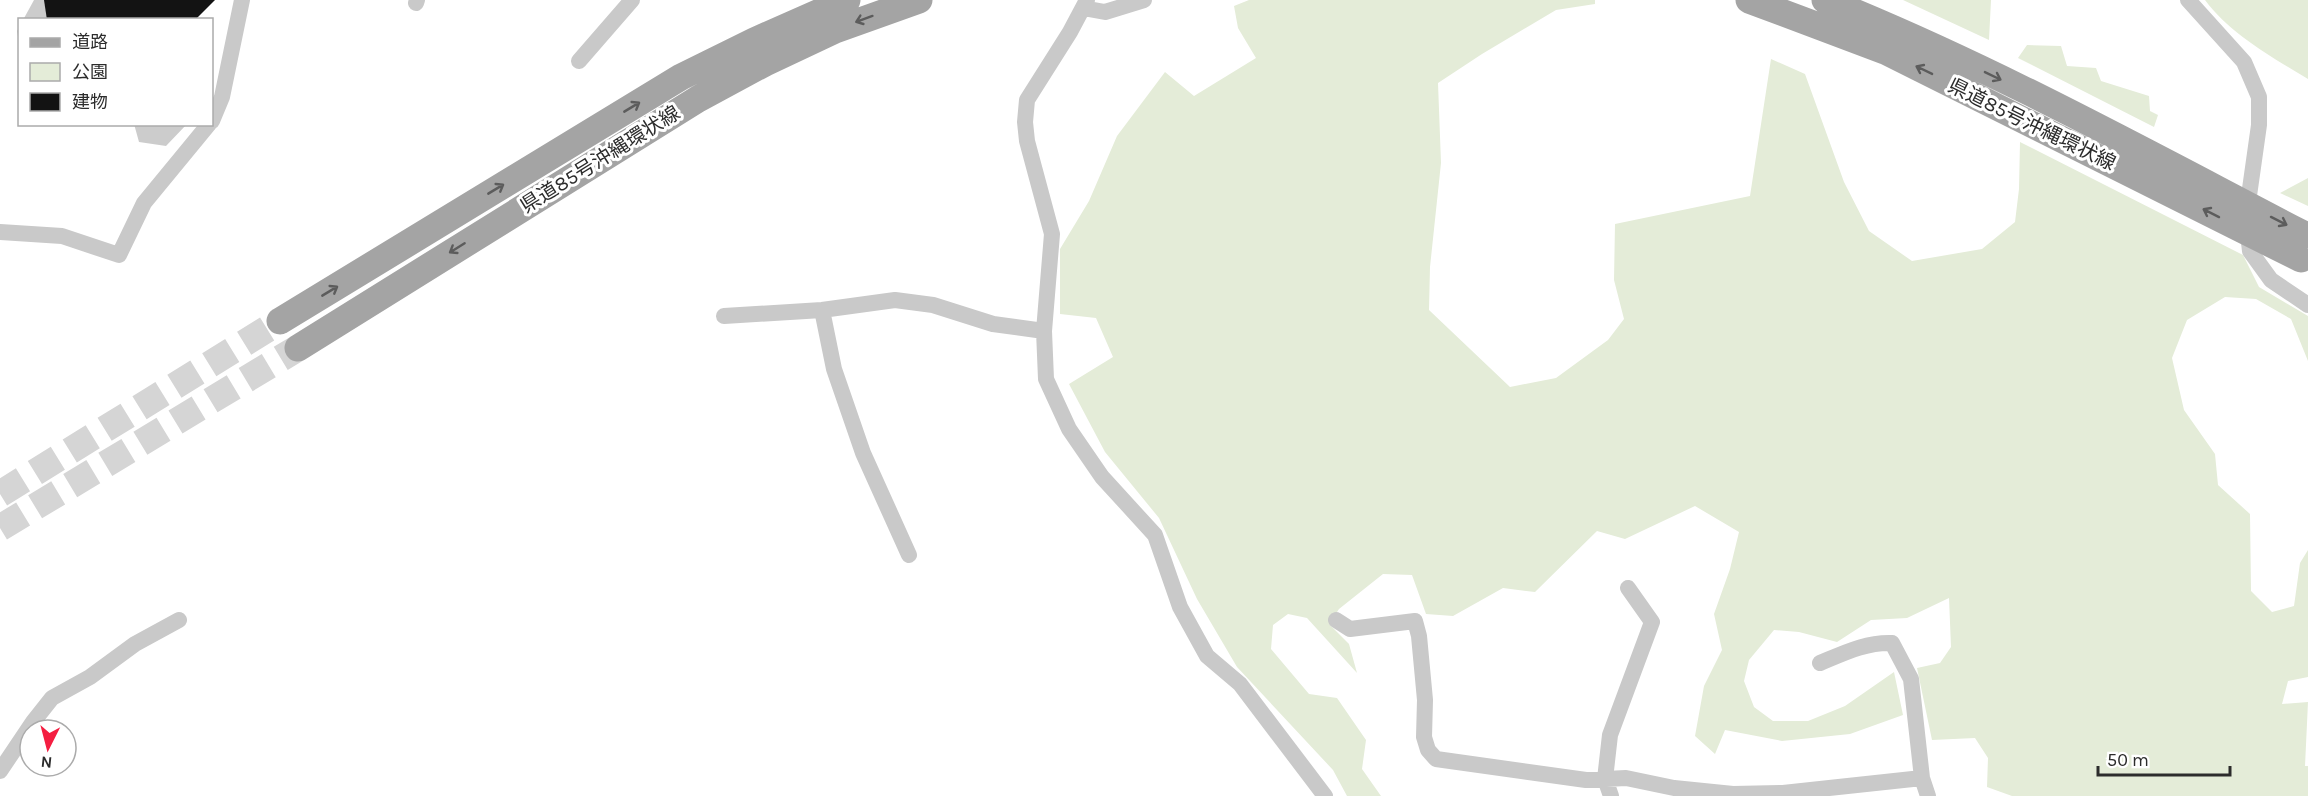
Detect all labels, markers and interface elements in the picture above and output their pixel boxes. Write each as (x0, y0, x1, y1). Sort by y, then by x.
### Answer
one-way arrow (855, 15, 874, 26)
legend (18, 18, 213, 126)
text: 道路 (72, 31, 108, 53)
text: 公園 (72, 61, 108, 83)
one-way arrow (1915, 64, 1933, 75)
one-way arrow (1984, 71, 2002, 83)
street label: 県道85号沖縄環状線 (1944, 74, 2119, 175)
text: 建物 (72, 91, 108, 113)
one-way arrow (623, 100, 640, 112)
street label: 県道85号沖縄環状線 (516, 101, 684, 218)
one-way arrow (488, 183, 505, 196)
one-way arrow (2202, 207, 2220, 219)
one-way arrow (2270, 216, 2288, 227)
one-way arrow (449, 242, 466, 254)
one-way arrow (321, 284, 338, 296)
north arrow (18, 718, 78, 778)
scale bar (2098, 739, 2230, 777)
text: 50 m (2107, 749, 2149, 771)
text: N (40, 752, 53, 772)

